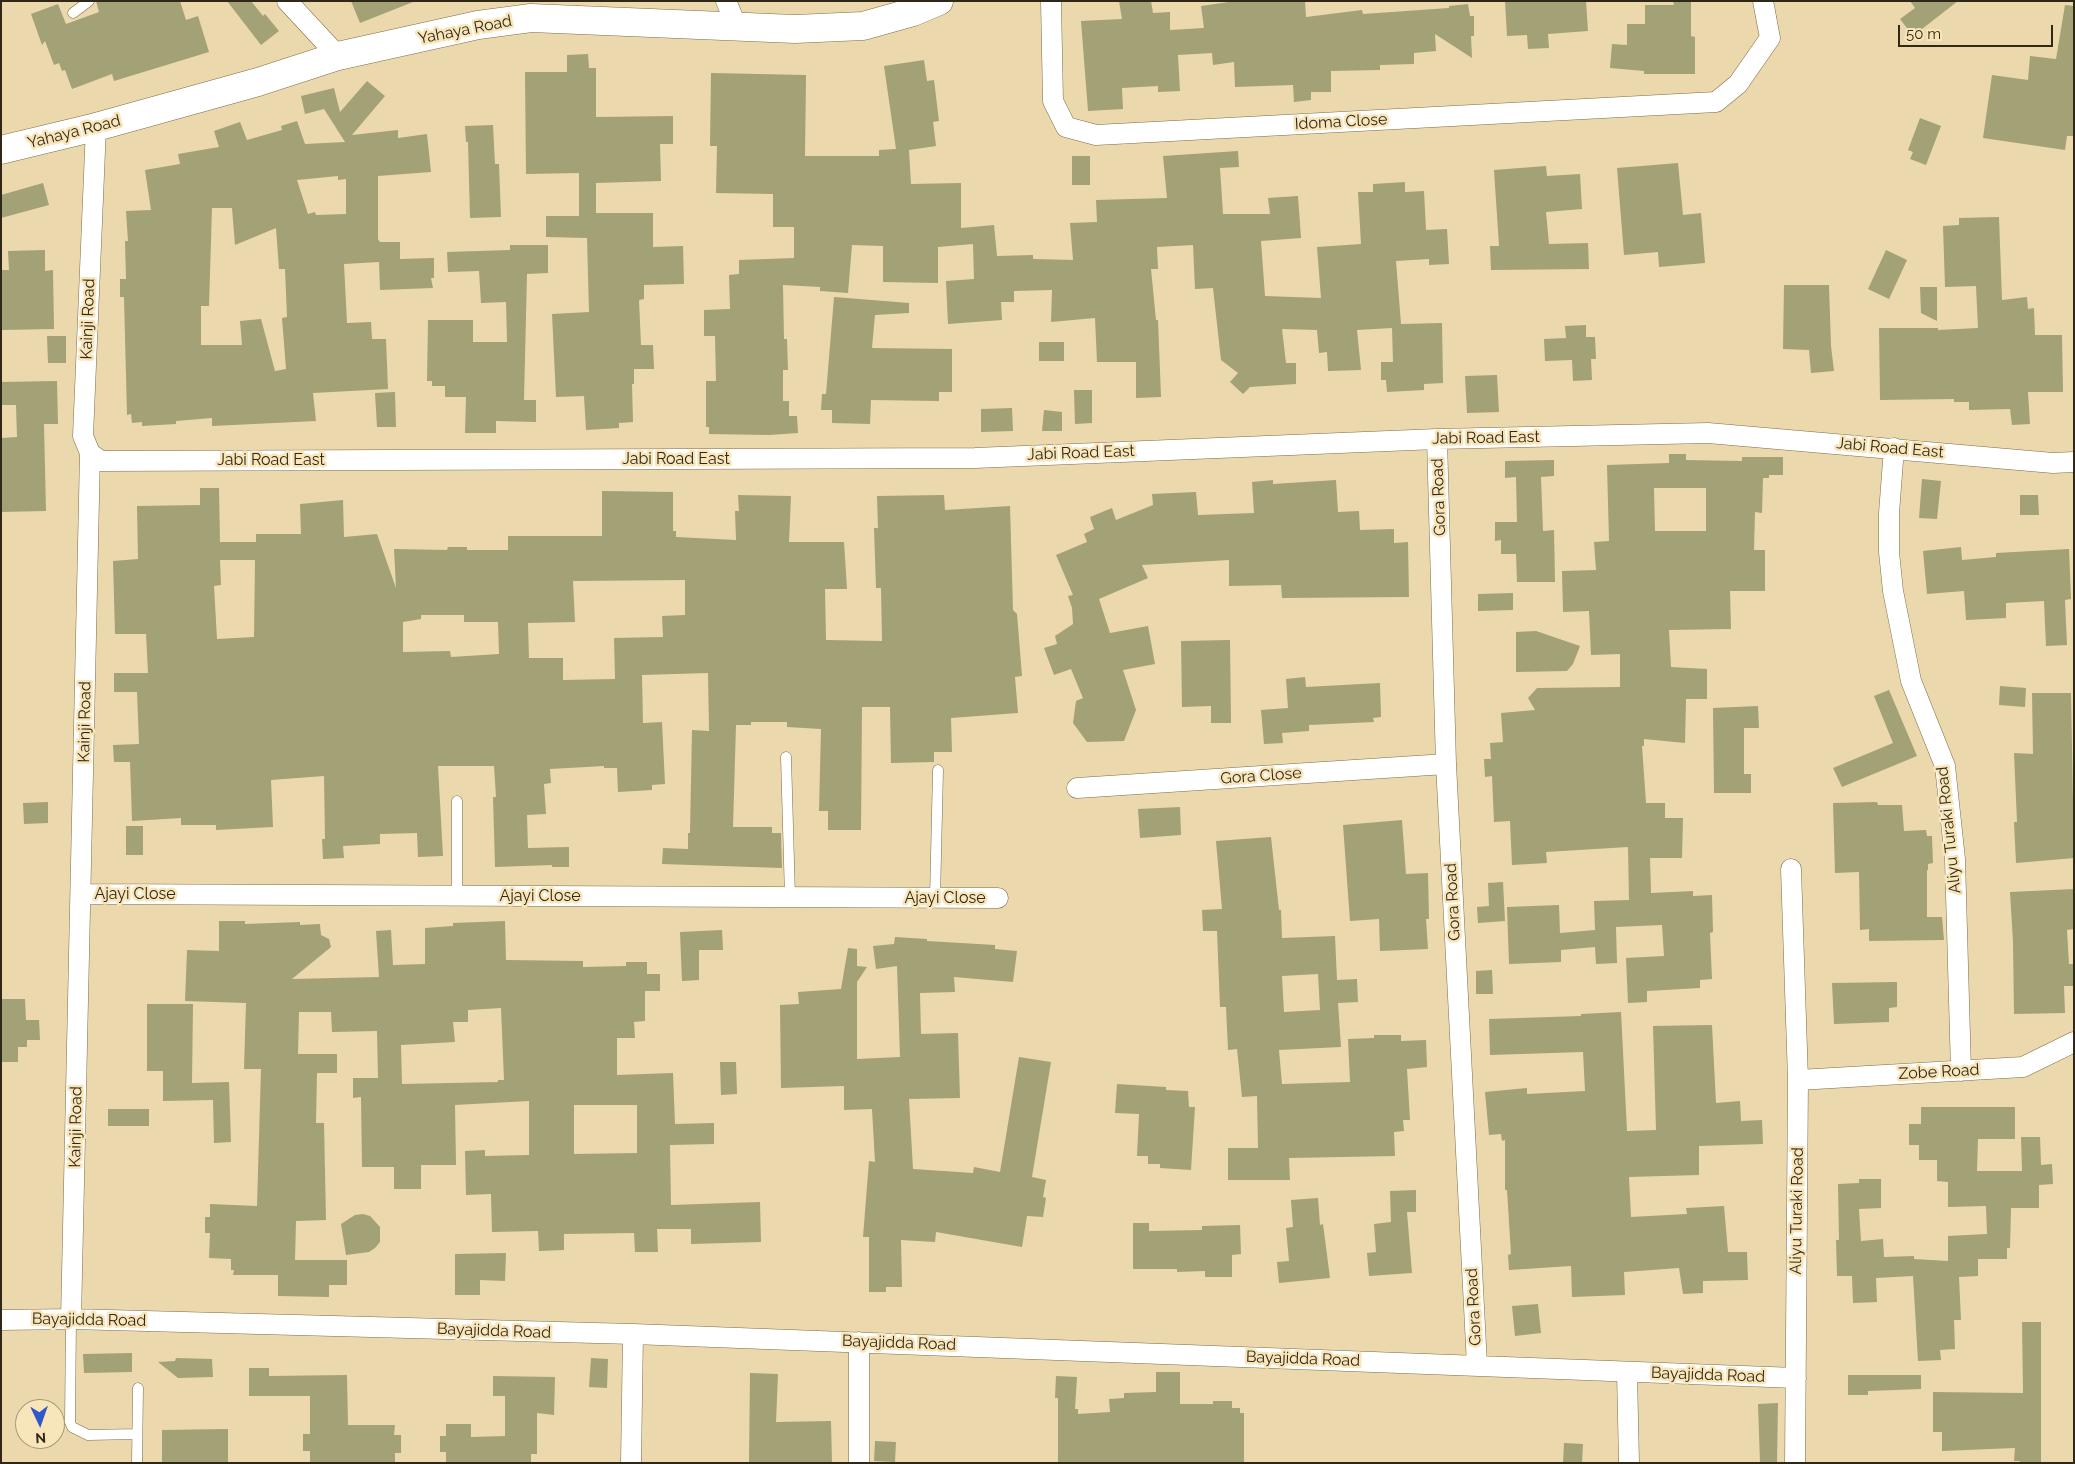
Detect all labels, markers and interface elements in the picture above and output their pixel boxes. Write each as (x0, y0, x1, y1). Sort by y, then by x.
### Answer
street label: Yahaya Road (416, 12, 514, 48)
scale bar (1900, 15, 2055, 47)
text: 50 m (1906, 25, 1941, 43)
street label: Idoma Close (1294, 110, 1388, 134)
street label: Yahaya Road (26, 111, 122, 153)
street label: Kainji Road (77, 278, 99, 360)
street label: Jabi Road East (1432, 427, 1540, 449)
street label: Jabi Road East (1836, 434, 1944, 462)
street label: Jabi Road East (1027, 442, 1135, 464)
street label: Jabi Road East (622, 449, 730, 469)
street label: Jabi Road East (217, 450, 325, 470)
street label: Gora Road (1428, 458, 1450, 536)
street label: Kainji Road (75, 681, 95, 763)
street label: Gora Close (1220, 764, 1302, 788)
street label: Aliyu Turaki Road (1933, 766, 1965, 894)
street label: Gora Road (1441, 863, 1465, 941)
street label: Ajayi Close (94, 884, 176, 904)
street label: Ajayi Close (499, 886, 581, 906)
street label: Ajayi Close (904, 888, 986, 908)
street label: Zobe Road (1898, 1060, 1980, 1084)
street label: Kainji Road (66, 1086, 86, 1168)
street label: Aliyu Turaki Road (1786, 1147, 1808, 1275)
street label: Gora Road (1462, 1268, 1486, 1346)
street label: Bayajidda Road (32, 1309, 146, 1331)
street label: Bayajidda Road (436, 1319, 552, 1343)
street label: Bayajidda Road (841, 1331, 957, 1355)
street label: Bayajidda Road (1245, 1347, 1361, 1371)
street label: Bayajidda Road (1650, 1363, 1766, 1387)
north arrow (15, 1399, 65, 1449)
text: N (35, 1430, 46, 1446)

